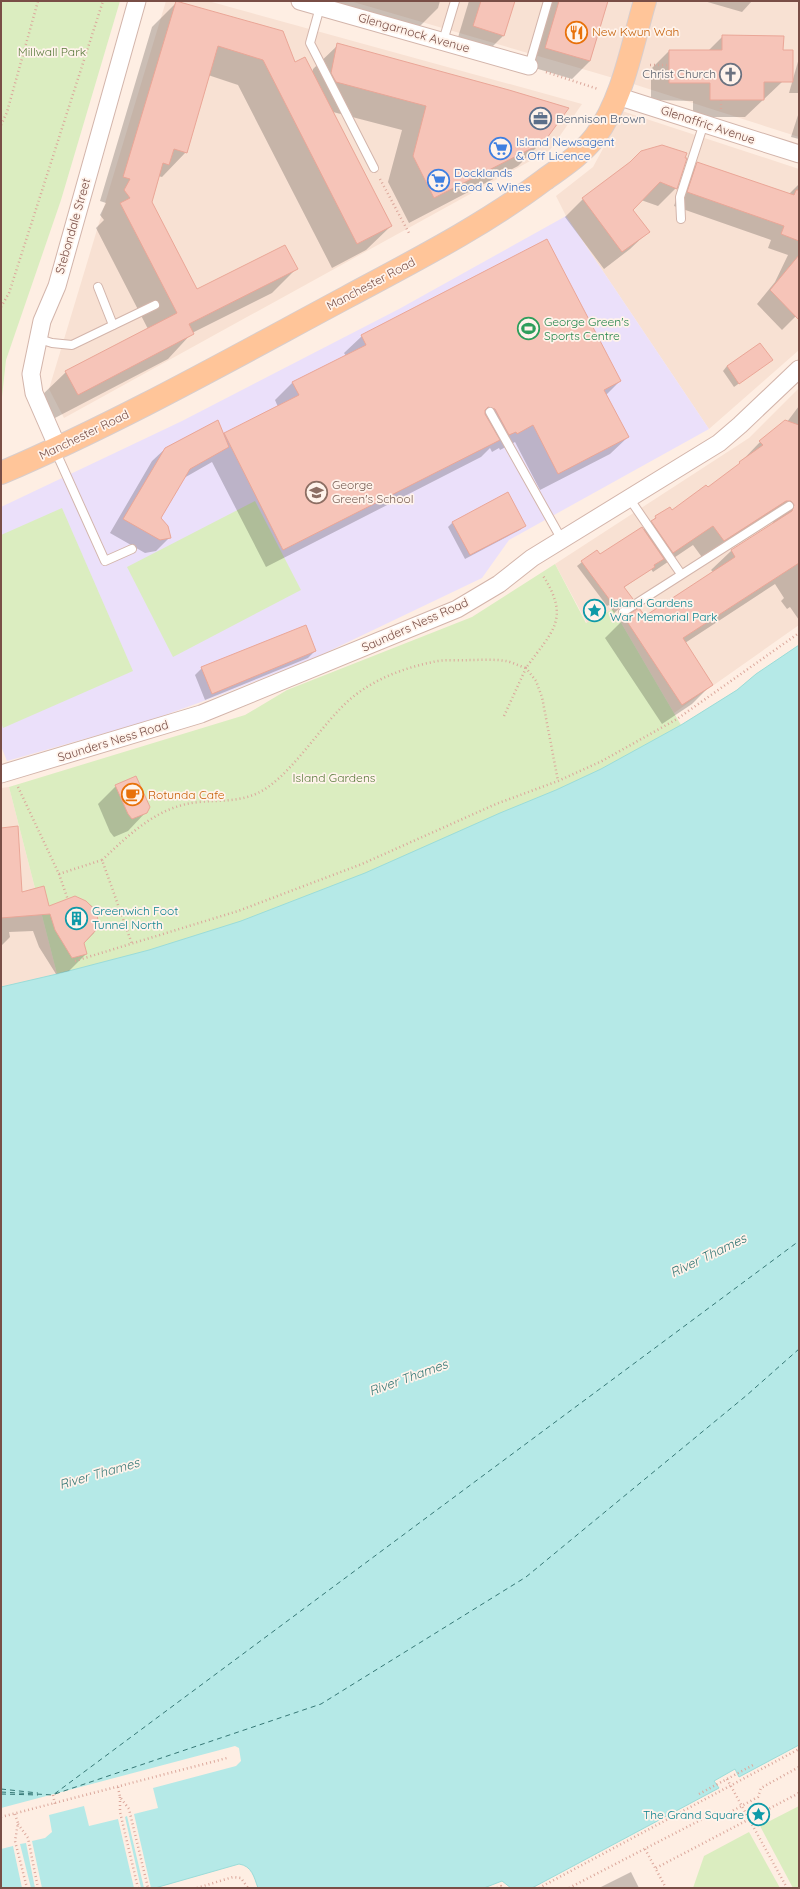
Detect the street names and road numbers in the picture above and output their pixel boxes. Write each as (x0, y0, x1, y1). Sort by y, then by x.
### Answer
street label: Glengarnock Avenue (357, 9, 472, 56)
street label: Glenaffric Avenue (659, 102, 757, 147)
street label: Stebondale Street (52, 176, 93, 276)
street label: Manchester Road (324, 254, 418, 313)
street label: Manchester Road (36, 406, 131, 463)
street label: Saunders Ness Road (359, 594, 470, 655)
street label: Saunders Ness Road (56, 717, 170, 765)

